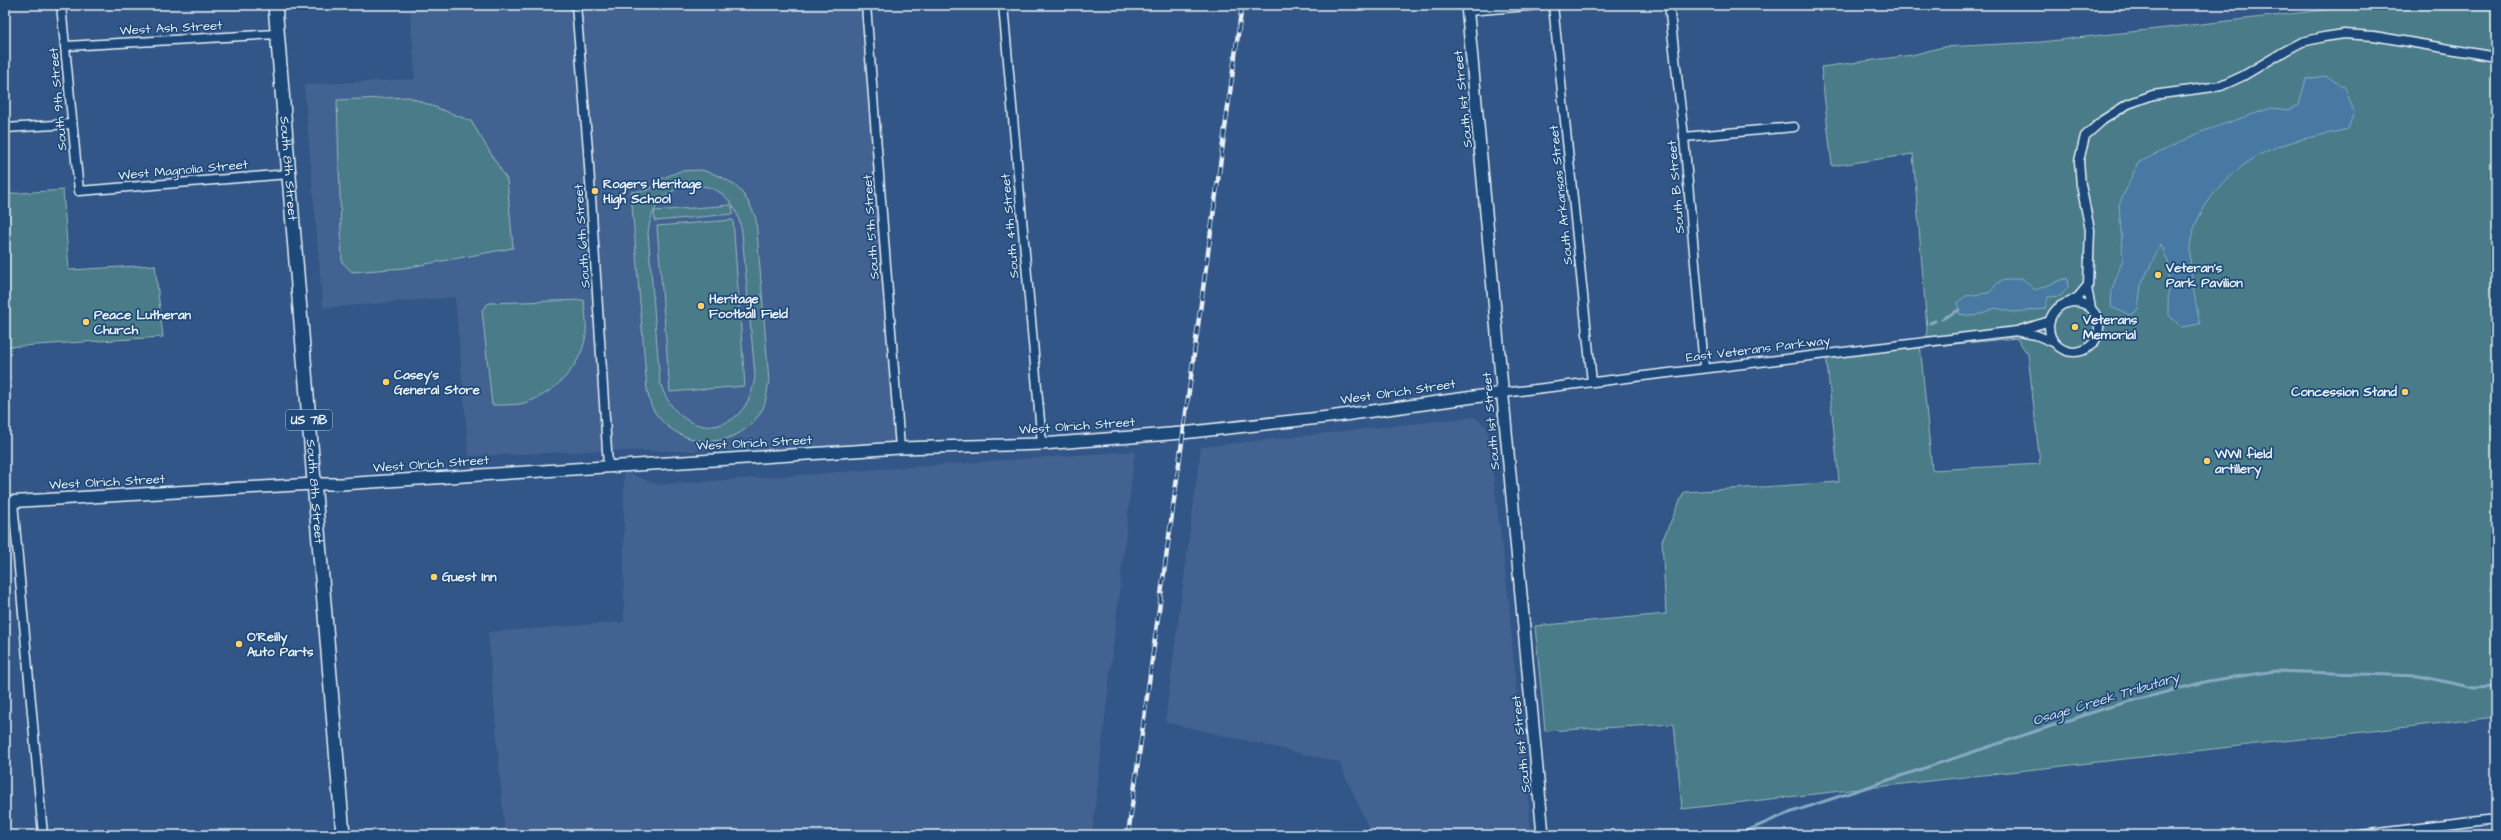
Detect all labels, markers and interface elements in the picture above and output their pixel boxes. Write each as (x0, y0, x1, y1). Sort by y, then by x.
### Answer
street label: West Ash Street (119, 16, 224, 40)
street label: South 9th Street (44, 46, 71, 151)
street label: South 1st Street (1449, 49, 1477, 149)
street label: South 8th Street (275, 116, 302, 222)
street label: South Arkansas Street (1545, 123, 1577, 266)
street label: South B Street (1663, 139, 1689, 234)
street label: West Magnolia Street (117, 155, 249, 186)
street label: South 4th Street (996, 172, 1024, 279)
street label: South 5th Street (858, 173, 884, 280)
place label: Rogers Heritage High School (603, 175, 702, 210)
street label: South 6th Street (569, 183, 595, 289)
marker: Rogers Heritage High School (590, 186, 600, 196)
place label: Veteran's Park Pavilion (2165, 259, 2243, 292)
marker: Veteran's Park Pavilion (2153, 270, 2163, 280)
place label: Heritage Football Field (709, 290, 788, 323)
marker: Heritage Football Field (696, 301, 706, 311)
place label: Peace Lutheran Church (94, 306, 192, 339)
place label: Veterans Memorial (2082, 311, 2138, 344)
marker: Peace Lutheran Church (81, 317, 91, 327)
marker: Veterans Memorial (2070, 322, 2080, 332)
street label: East Veterans Parkway (1685, 331, 1831, 368)
place label: Casey's General Store (394, 366, 480, 399)
street label: South 1st Street (1478, 371, 1504, 471)
street label: West Olrich Street (1339, 375, 1457, 409)
marker: Casey's General Store (381, 377, 391, 387)
place label: Concession Stand (2291, 383, 2397, 401)
marker: Concession Stand (2400, 387, 2410, 397)
road number: US 71B (286, 410, 332, 430)
street label: West Olrich Street (1018, 413, 1136, 439)
street label: West Olrich Street (696, 431, 813, 455)
street label: South 8th Street (302, 438, 328, 545)
place label: WWI field artillery (2214, 445, 2272, 479)
street label: West Olrich Street (372, 451, 490, 477)
marker: WWI field artillery (2202, 456, 2212, 466)
street label: West Olrich Street (49, 470, 166, 494)
place label: Guest Inn (442, 568, 497, 586)
marker: Guest Inn (429, 572, 439, 582)
place label: O'Reilly Auto Parts (247, 628, 314, 661)
marker: O'Reilly Auto Parts (234, 639, 244, 649)
water label: Osage Creek Tributary (2030, 667, 2183, 731)
street label: South 1st Street (1507, 694, 1535, 794)

